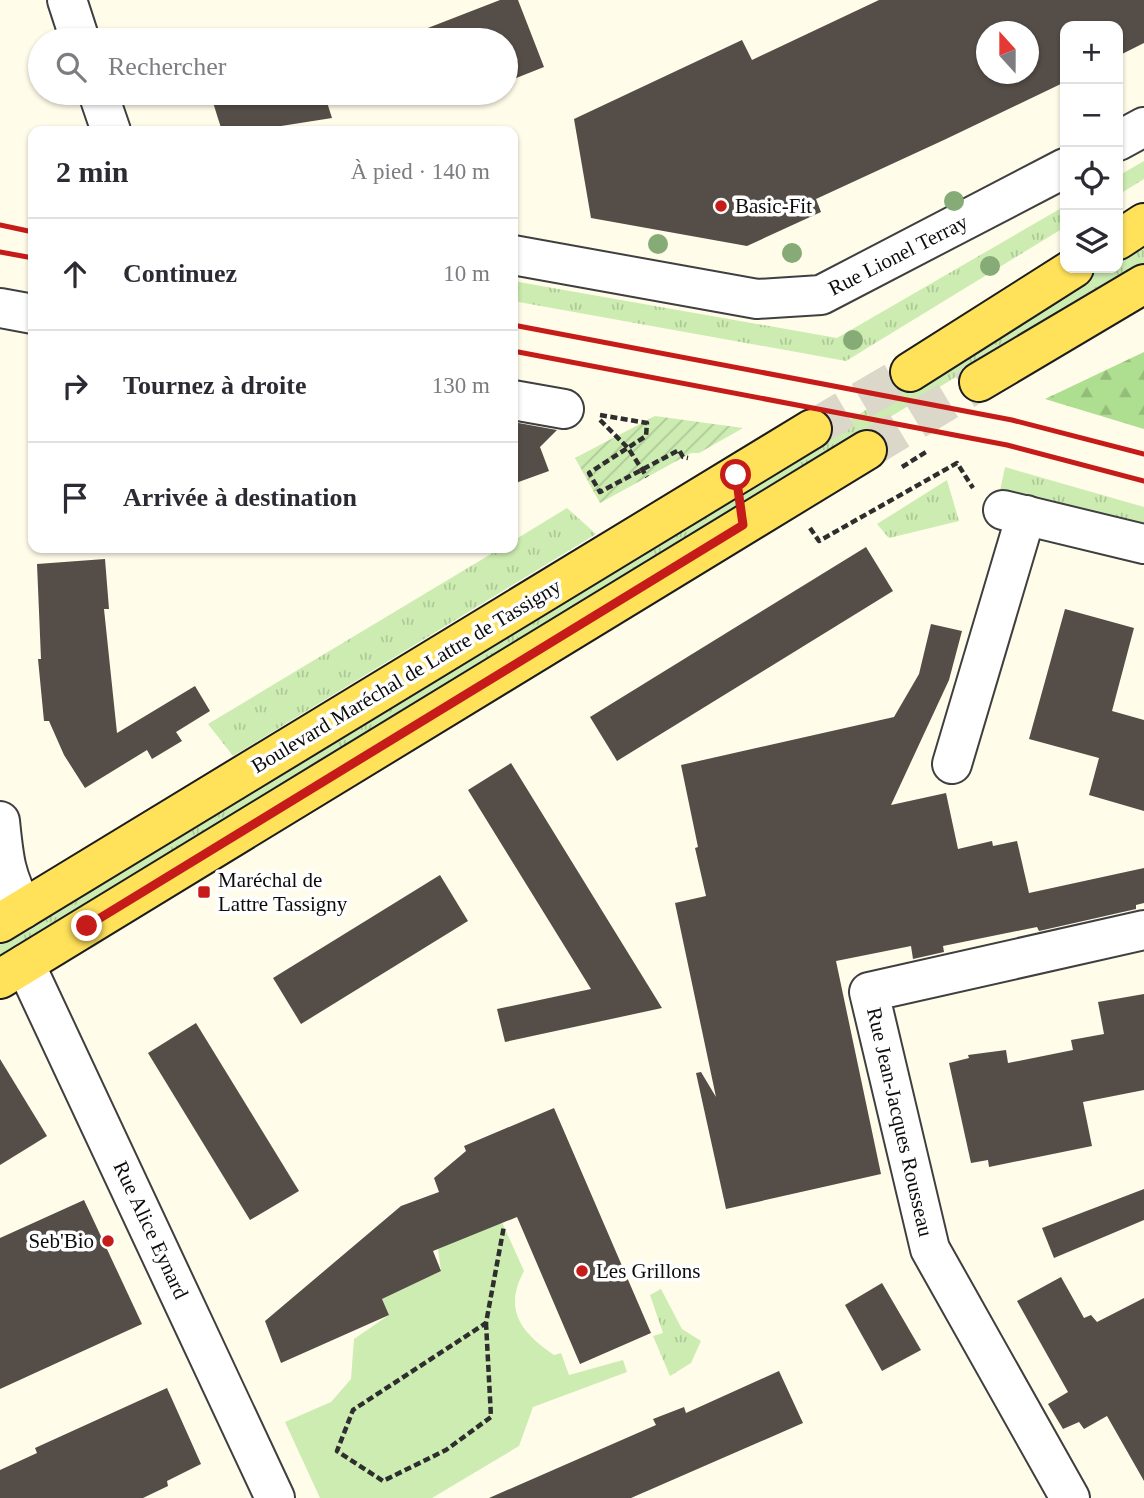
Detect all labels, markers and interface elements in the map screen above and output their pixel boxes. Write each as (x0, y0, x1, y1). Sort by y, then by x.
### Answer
north arrow (976, 21, 1039, 84)
map controls (1060, 21, 1123, 273)
button: + (1060, 21, 1123, 84)
search box (28, 28, 518, 105)
icon: search (52, 48, 90, 86)
text: Rechercher (108, 52, 226, 81)
button: − (1060, 84, 1123, 147)
button: locate (1060, 147, 1123, 210)
text: 2 min (56, 155, 129, 188)
text: À pied · 140 m (351, 159, 490, 184)
place label: Basic-Fit (735, 194, 812, 218)
marker: Basic-Fit (713, 198, 729, 214)
street label: Rue Lionel Terray (824, 209, 972, 300)
button: layers (1060, 210, 1123, 273)
icon: ahead (56, 255, 94, 293)
text: Continuez (123, 259, 237, 288)
text: 10 m (443, 261, 490, 286)
icon: right (56, 367, 94, 405)
text: Tournez à droite (123, 371, 306, 400)
text: 130 m (432, 373, 490, 398)
route start (720, 459, 751, 490)
icon: arrive (56, 479, 94, 517)
text: Arrivée à destination (123, 483, 357, 512)
street label: Boulevard Maréchal de Lattre de Tassigny (247, 574, 566, 778)
place label: Maréchal de Lattre Tassigny (218, 868, 348, 916)
marker: Maréchal de Lattre Tassigny (196, 884, 212, 900)
route end (71, 910, 102, 941)
street label: Rue Jean-Jacques Rousseau (862, 1005, 938, 1239)
street label: Rue Alice Eynard (109, 1157, 194, 1303)
place label: Seb'Bio (28, 1229, 94, 1253)
marker: Seb'Bio (100, 1233, 116, 1249)
place label: Les Grillons (596, 1259, 700, 1283)
marker: Les Grillons (574, 1263, 590, 1279)

